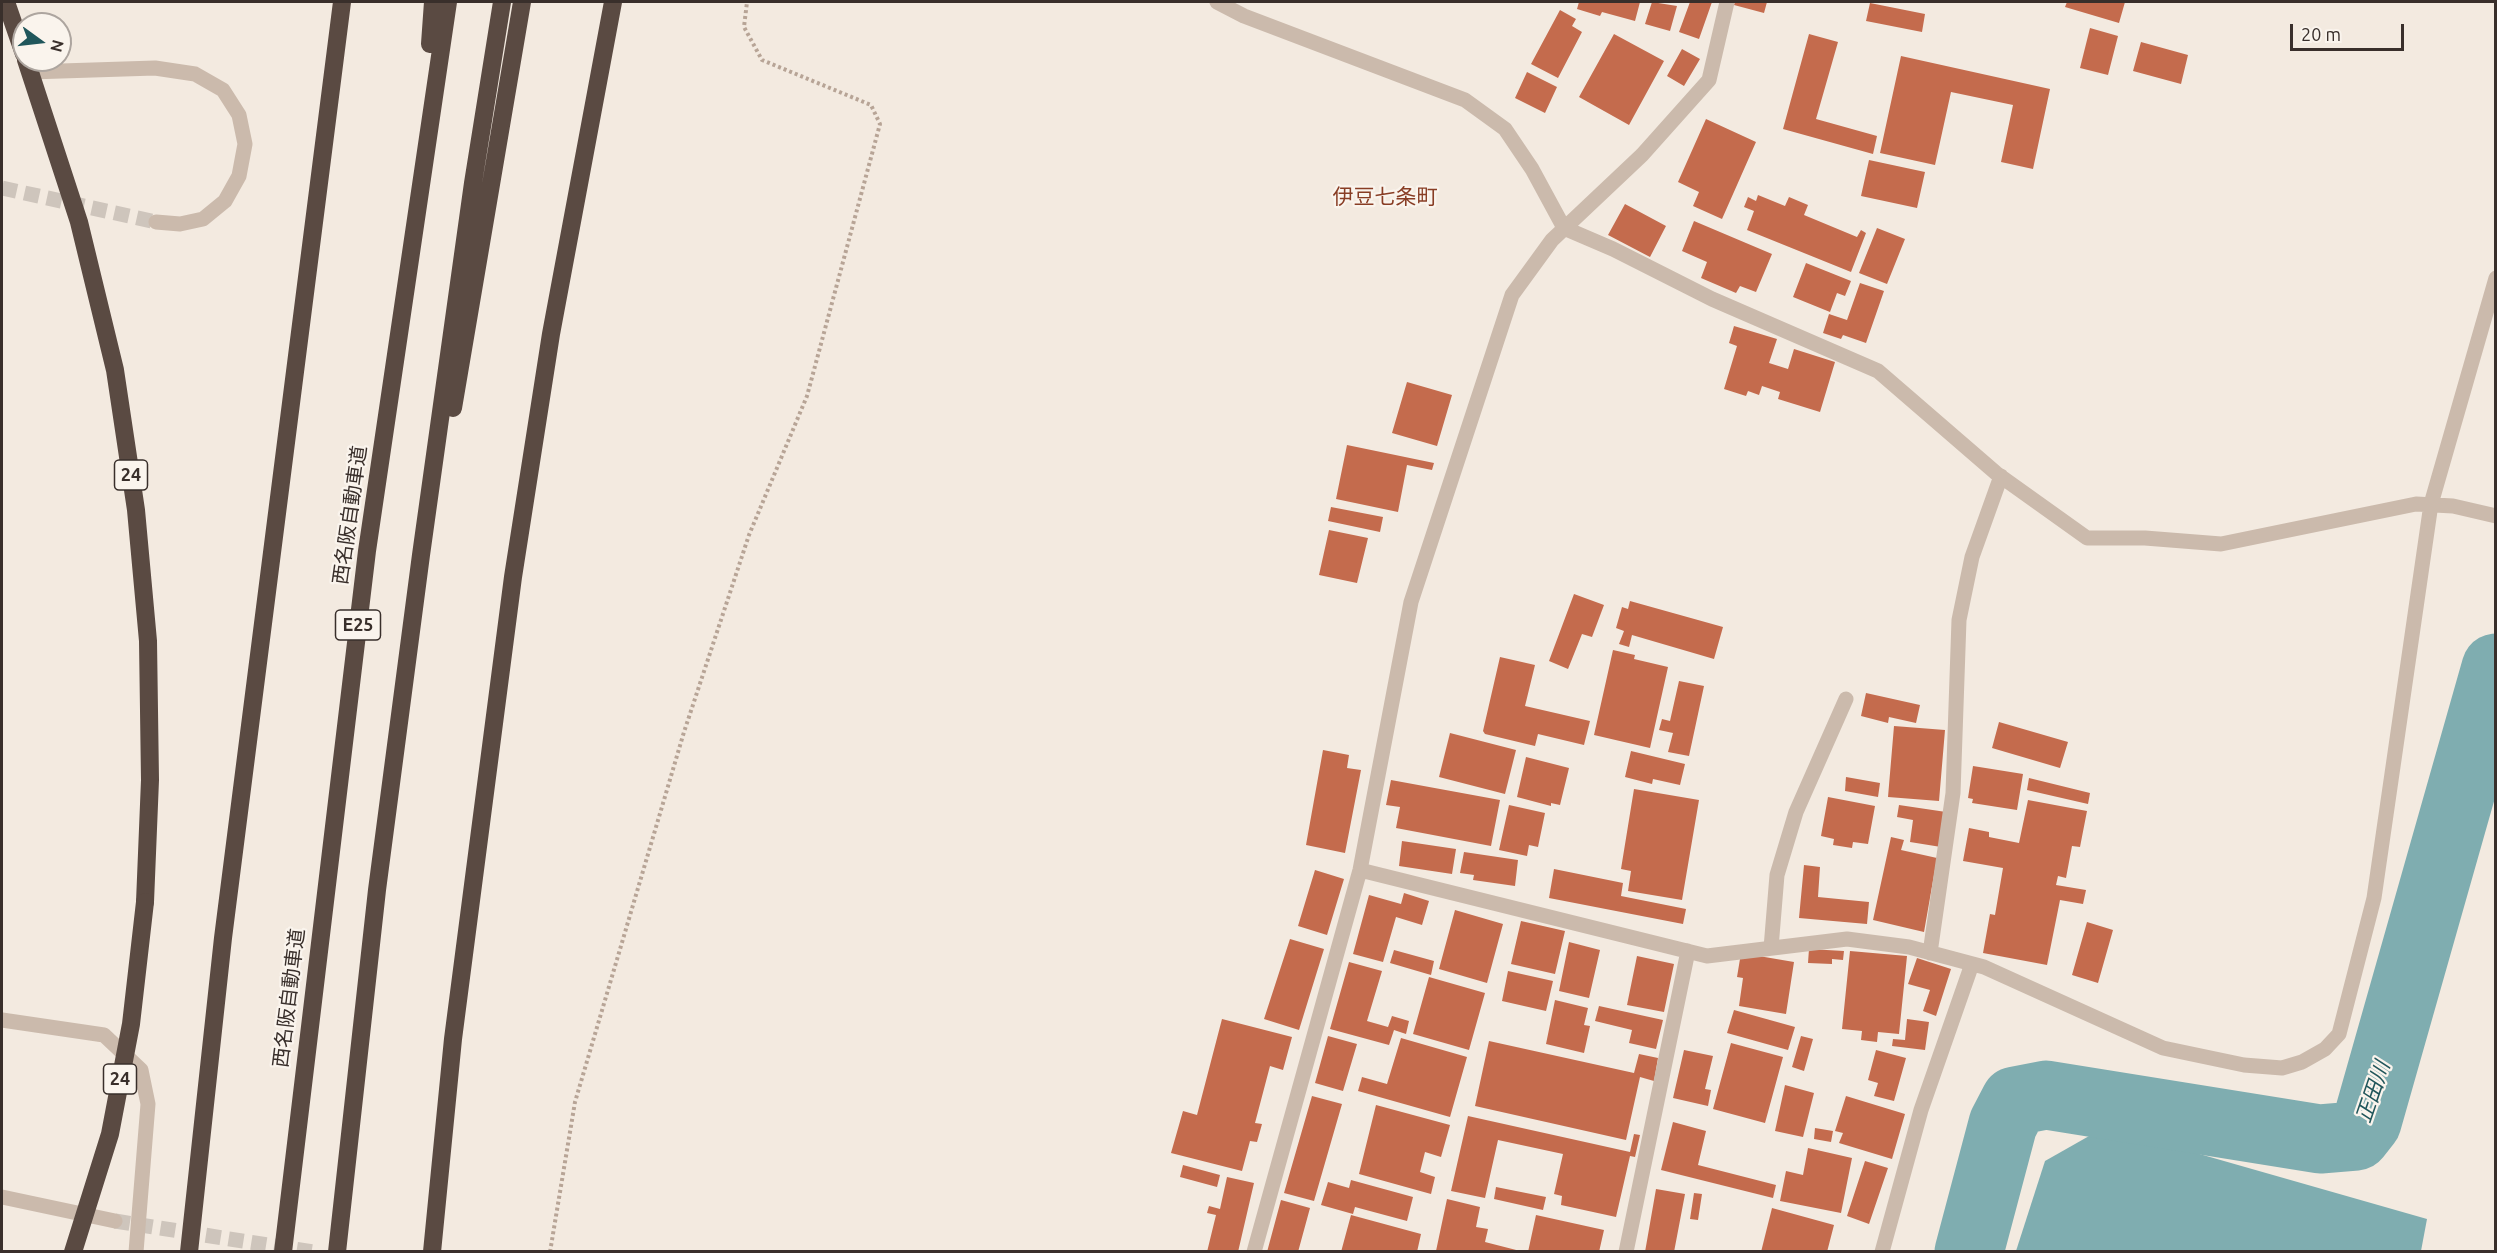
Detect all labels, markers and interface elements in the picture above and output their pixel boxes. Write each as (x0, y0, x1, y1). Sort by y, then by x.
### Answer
north arrow (12, 12, 72, 72)
scale bar (2293, 12, 2407, 50)
text: 20 m (2301, 24, 2341, 44)
text: N (47, 38, 68, 54)
district label: 伊豆七条町 (1333, 184, 1437, 210)
street label: 西名阪自動車道 (328, 444, 372, 586)
road number: 24 (114, 460, 148, 490)
road number: E25 (336, 610, 380, 640)
street label: 西名阪自動車道 (269, 927, 309, 1069)
water label: 正田川 (2351, 1058, 2395, 1126)
road number: 24 (104, 1064, 136, 1094)

